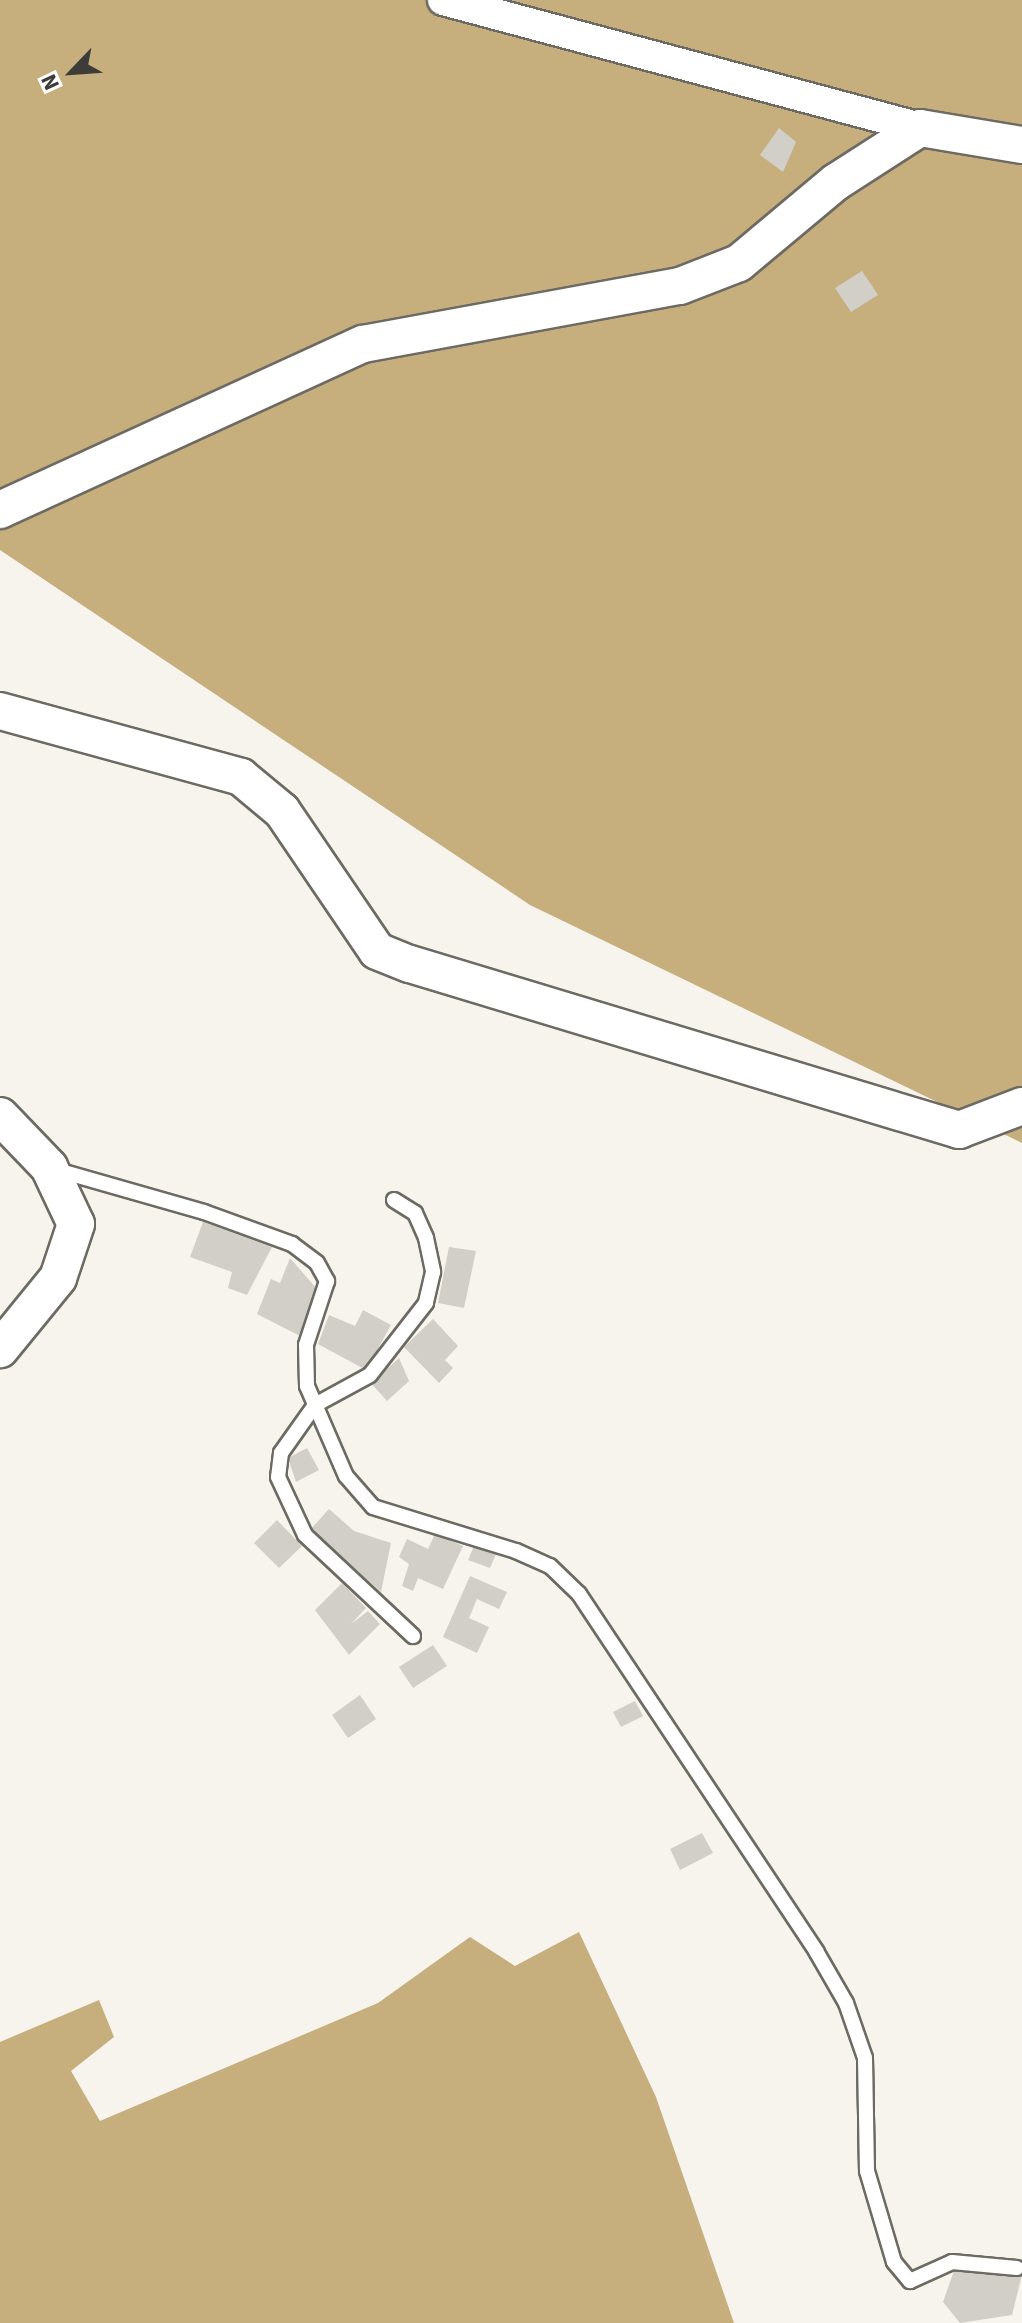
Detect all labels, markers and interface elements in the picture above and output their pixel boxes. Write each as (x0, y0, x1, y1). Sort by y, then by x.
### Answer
north arrow (32, 32, 112, 112)
text: N (33, 69, 68, 96)

